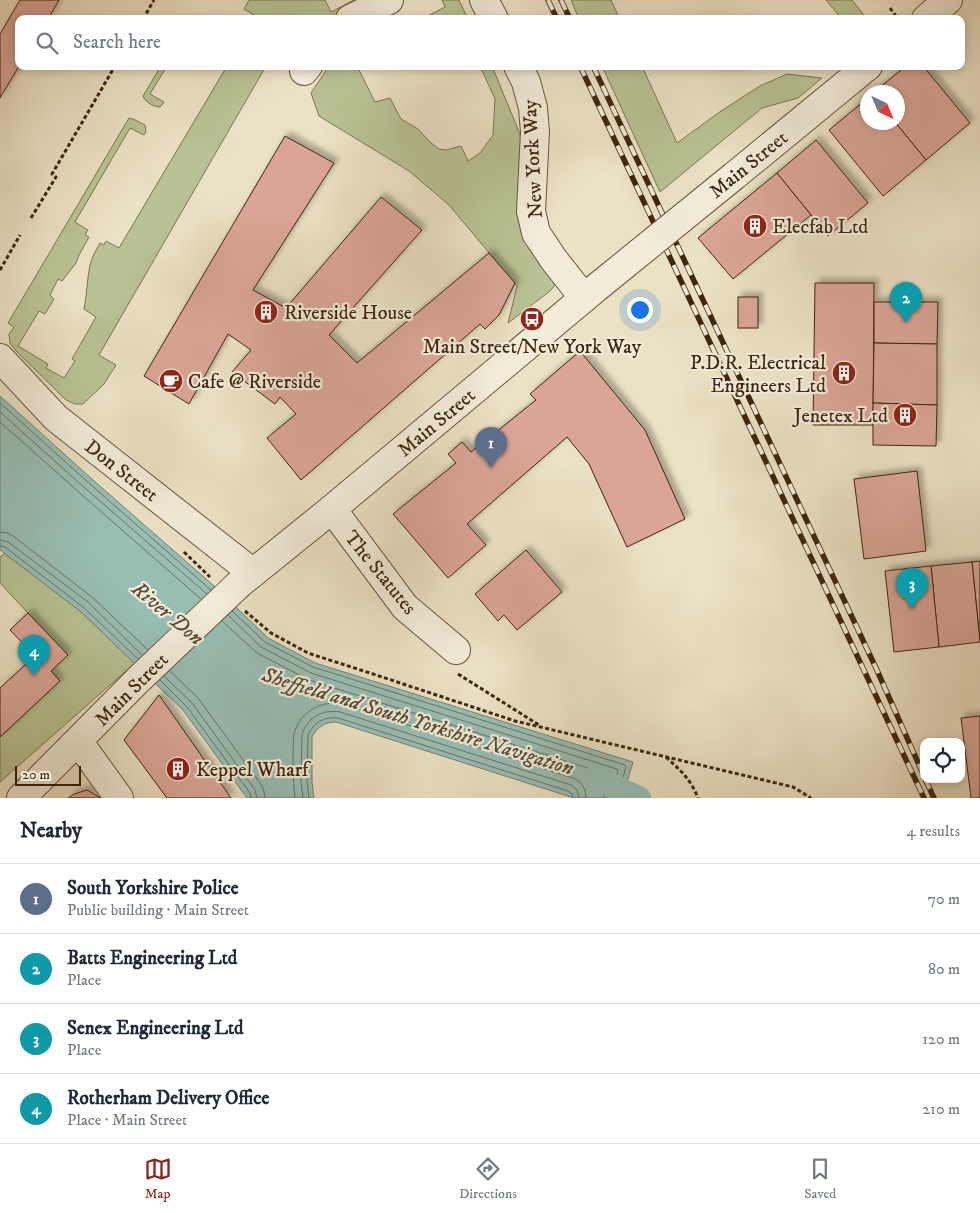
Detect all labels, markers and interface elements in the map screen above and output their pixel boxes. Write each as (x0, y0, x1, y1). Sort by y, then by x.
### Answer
search box (15, 15, 965, 70)
icon: search (33, 29, 61, 57)
text: Search here (73, 31, 161, 54)
north arrow (860, 85, 905, 130)
street label: New York Way (518, 98, 549, 219)
street label: Main Street (705, 126, 793, 204)
building icon: Elecfab Ltd (742, 213, 768, 239)
place label: Elecfab Ltd (772, 215, 868, 240)
pin: 2 (890, 282, 922, 323)
your location (627, 297, 653, 323)
building icon: Riverside House (253, 299, 279, 325)
place label: Riverside House (284, 301, 412, 326)
bus stop icon: Main Street/New York Way (519, 306, 545, 332)
place label: Main Street/New York Way (423, 335, 642, 360)
place label: P.D.R. Electrical Engineers Ltd (690, 351, 826, 399)
building icon: P.D.R. Electrical Engineers Ltd (831, 360, 857, 386)
cafe icon: Cafe @ Riverside (158, 368, 184, 394)
place label: Cafe @ Riverside (188, 370, 321, 395)
street label: Main Street (393, 383, 481, 463)
building icon: Jenetex Ltd (892, 402, 918, 428)
place label: Jenetex Ltd (792, 404, 888, 429)
pin: 1 (475, 427, 507, 468)
street label: Don Street (79, 435, 163, 508)
street label: The Statutes (338, 526, 422, 620)
pin: 3 (896, 568, 928, 609)
water label: River Don (125, 576, 209, 652)
pin: 4 (18, 635, 50, 676)
street label: Main Street (90, 648, 174, 732)
water label: Sheffield and South Yorkshire Navigation (258, 662, 577, 782)
map controls (920, 738, 965, 783)
button: locate (920, 738, 965, 783)
building icon: Keppel Wharf (165, 756, 191, 782)
place label: Keppel Wharf (196, 758, 312, 783)
scale bar (15, 763, 81, 786)
text: 20 m (22, 766, 50, 784)
text: Nearby (20, 818, 82, 844)
text: 4 results (907, 821, 960, 841)
text: South Yorkshire Police (67, 877, 239, 900)
text: 1 (33, 889, 39, 909)
text: 70 m (928, 889, 960, 909)
text: Public building · Main Street (67, 900, 249, 920)
text: Batts Engineering Ltd (67, 947, 237, 970)
text: 2 (32, 959, 40, 979)
text: 80 m (928, 959, 960, 979)
text: Place (67, 970, 101, 990)
text: Senex Engineering Ltd (67, 1017, 244, 1040)
text: 3 (33, 1029, 39, 1049)
text: 120 m (922, 1029, 960, 1049)
text: Place (67, 1040, 101, 1060)
text: Rotherham Delivery Office (67, 1087, 269, 1110)
text: 4 (31, 1099, 41, 1119)
text: 210 m (922, 1099, 960, 1119)
text: Place · Main Street (67, 1110, 187, 1130)
tab: Map (144, 1155, 172, 1203)
tab: Directions (459, 1155, 517, 1203)
tab: Saved (804, 1155, 836, 1203)

